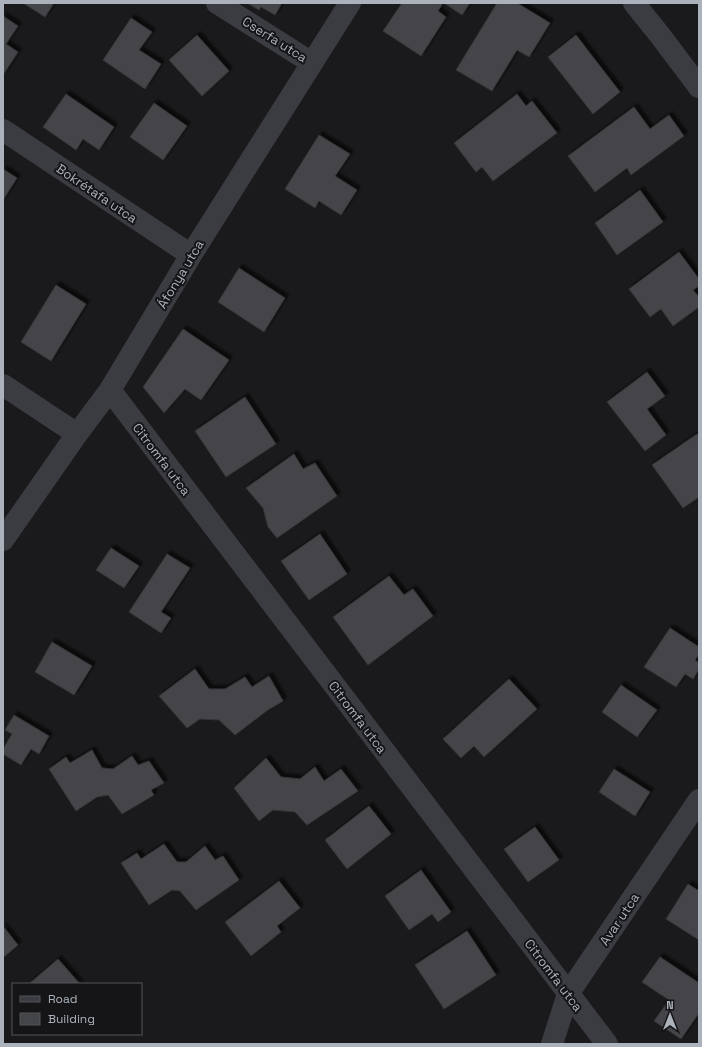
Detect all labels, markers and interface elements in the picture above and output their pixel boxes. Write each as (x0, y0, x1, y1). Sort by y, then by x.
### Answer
street label: Cserfa utca (239, 13, 311, 66)
street label: Bokrétafa utca (53, 160, 141, 227)
street label: Áfonya utca (153, 236, 208, 312)
street label: Citromfa utca (129, 420, 195, 499)
street label: Citromfa utca (325, 678, 391, 757)
street label: Avar utca (596, 889, 643, 949)
street label: Citromfa utca (521, 936, 587, 1015)
legend (12, 983, 142, 1035)
text: Road (48, 991, 77, 1007)
north arrow (650, 995, 690, 1035)
text: N (666, 998, 674, 1012)
text: Building (48, 1011, 95, 1027)

